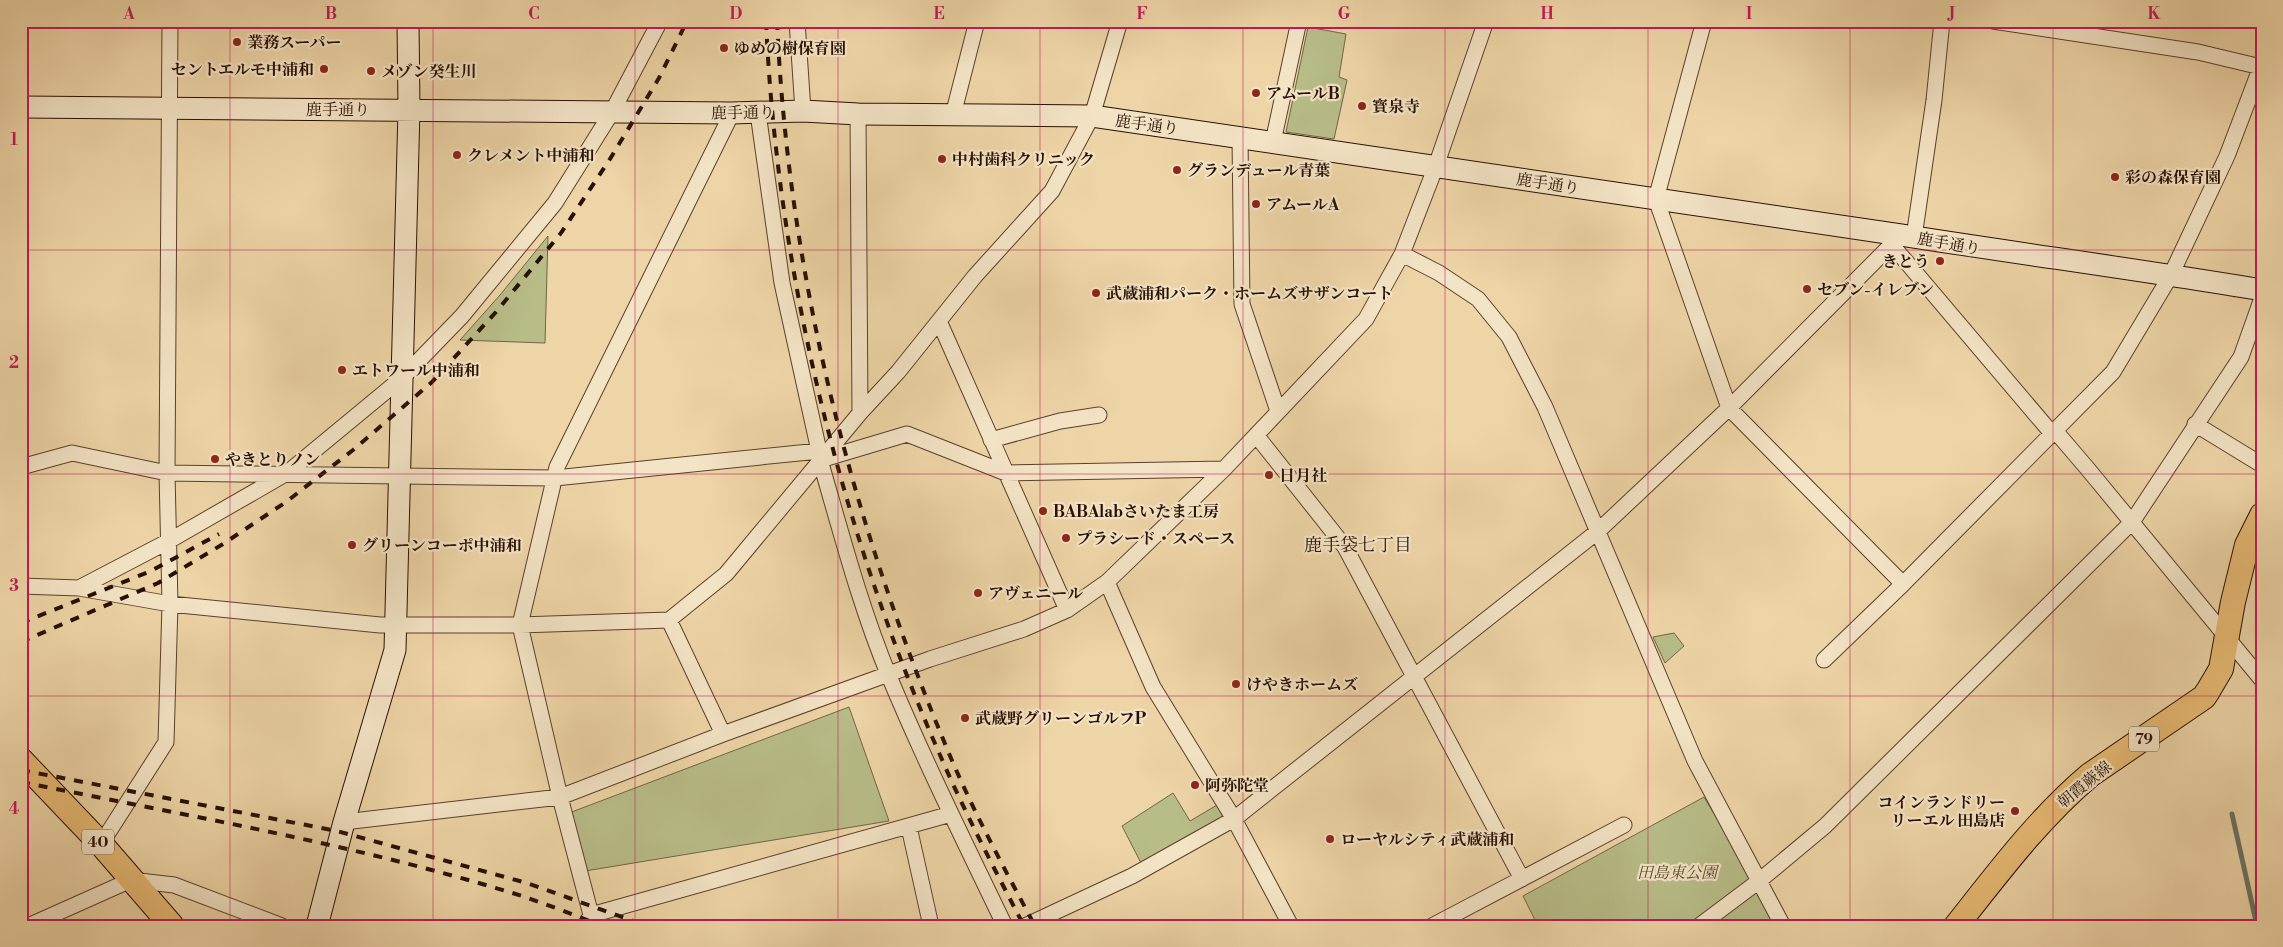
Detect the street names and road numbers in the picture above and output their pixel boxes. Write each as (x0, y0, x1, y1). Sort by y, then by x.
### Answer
street label: 鹿手通り (306, 100, 370, 120)
street label: 鹿手通り (711, 102, 775, 124)
street label: 鹿手通り (1114, 111, 1180, 139)
street label: 鹿手通り (1515, 169, 1581, 199)
street label: 鹿手通り (1916, 229, 1982, 259)
road number: 79 (2129, 726, 2159, 752)
street label: 朝霞蕨線 (2053, 757, 2116, 813)
road number: 40 (82, 830, 114, 854)

